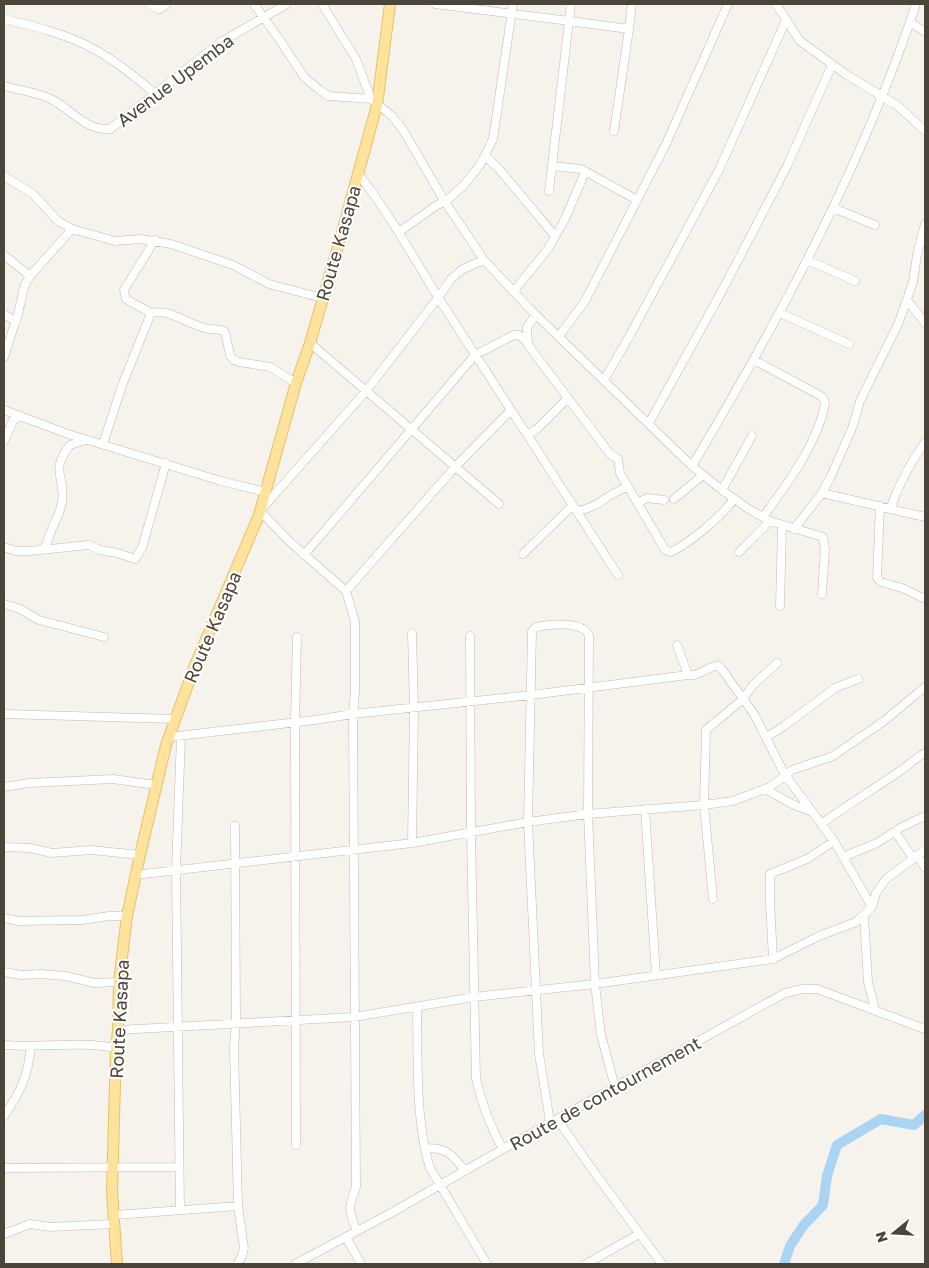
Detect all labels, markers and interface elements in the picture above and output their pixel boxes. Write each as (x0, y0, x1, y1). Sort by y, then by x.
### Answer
street label: Avenue Upemba (113, 29, 237, 131)
street label: Route Kasapa (311, 183, 365, 303)
street label: Route Kasapa (179, 568, 245, 686)
street label: Route Kasapa (105, 959, 133, 1079)
street label: Route de contournement (506, 1031, 704, 1155)
north arrow (869, 1208, 919, 1258)
text: N (871, 1229, 891, 1245)

